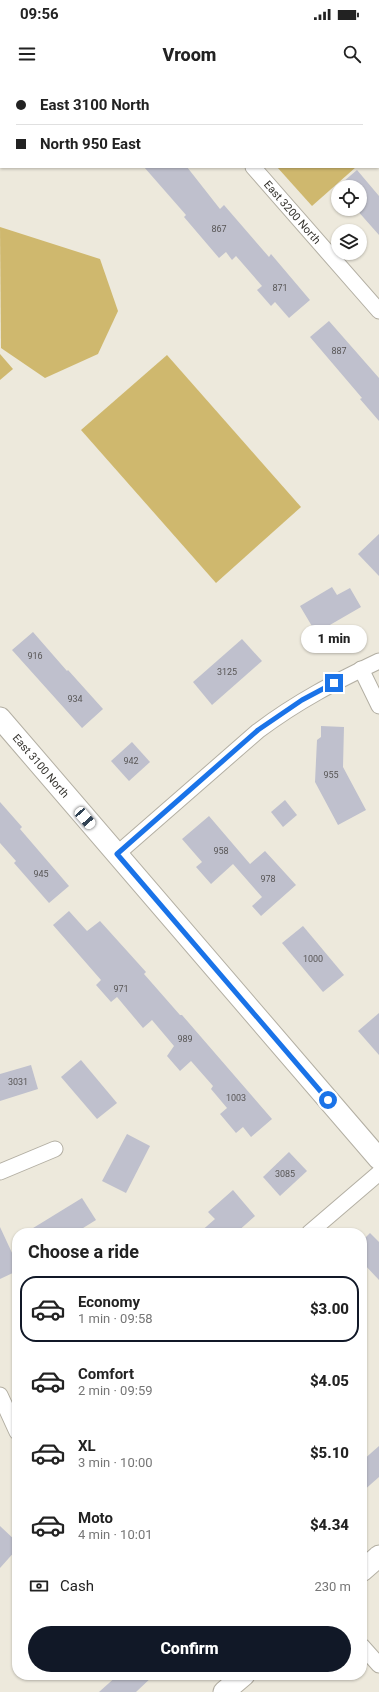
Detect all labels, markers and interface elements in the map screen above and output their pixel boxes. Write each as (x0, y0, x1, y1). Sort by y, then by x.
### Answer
text: 09:56 (20, 5, 59, 23)
icon: menu (16, 43, 38, 65)
icon: search (341, 43, 363, 65)
text: Vroom (163, 44, 216, 65)
text: East 3100 North (40, 96, 150, 114)
text: North 950 East (40, 135, 141, 153)
street label: East 3200 North (261, 178, 324, 246)
map controls (331, 180, 367, 260)
button: locate (331, 180, 367, 216)
house number: 867 (211, 224, 227, 234)
button: layers (331, 224, 367, 260)
house number: 871 (272, 283, 288, 293)
house number: 887 (331, 346, 347, 356)
callout: 1 min (301, 625, 367, 653)
text: 1 min (318, 631, 350, 646)
house number: 916 (27, 651, 43, 661)
house number: 3125 (217, 667, 237, 677)
route end (325, 674, 343, 692)
house number: 934 (67, 694, 83, 704)
street label: East 3100 North (10, 731, 72, 800)
house number: 942 (123, 756, 139, 766)
house number: 955 (323, 770, 339, 780)
car (73, 805, 97, 831)
house number: 958 (213, 846, 229, 856)
house number: 945 (33, 869, 49, 879)
house number: 978 (260, 874, 276, 884)
house number: 1000 (303, 954, 323, 964)
house number: 971 (113, 984, 129, 994)
house number: 989 (177, 1034, 193, 1044)
house number: 3031 (8, 1077, 28, 1087)
route start (319, 1091, 337, 1109)
house number: 1003 (226, 1093, 246, 1103)
house number: 3085 (275, 1169, 295, 1179)
text: Choose a ride (28, 1241, 139, 1262)
icon: car (30, 1291, 66, 1327)
text: Economy (78, 1293, 140, 1311)
text: $3.00 (310, 1300, 349, 1318)
text: 1 min · 09:58 (78, 1311, 153, 1326)
icon: car (30, 1363, 66, 1399)
text: Comfort (78, 1365, 134, 1383)
text: $4.05 (310, 1372, 349, 1390)
text: 2 min · 09:59 (78, 1383, 153, 1398)
icon: car (30, 1435, 66, 1471)
text: XL (78, 1437, 96, 1455)
text: $5.10 (310, 1444, 349, 1462)
text: 3 min · 10:00 (78, 1455, 153, 1470)
icon: car (30, 1507, 66, 1543)
text: Moto (78, 1509, 113, 1527)
text: $4.34 (310, 1516, 349, 1534)
text: 4 min · 10:01 (78, 1527, 153, 1542)
icon: cash (28, 1575, 50, 1597)
text: Cash (60, 1577, 94, 1595)
text: 230 m (314, 1579, 351, 1594)
button: Confirm (28, 1626, 351, 1672)

